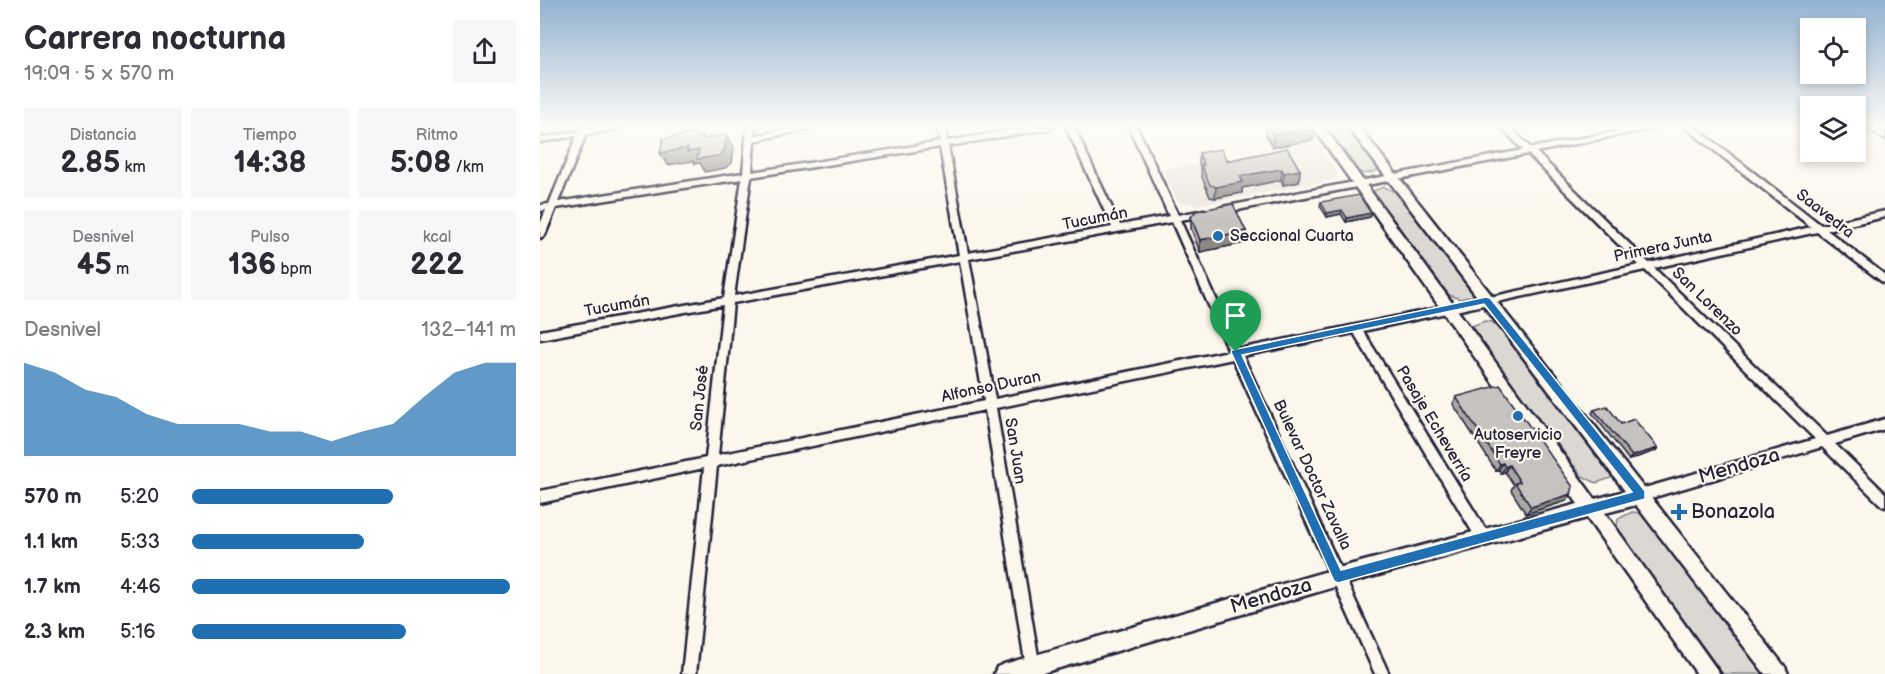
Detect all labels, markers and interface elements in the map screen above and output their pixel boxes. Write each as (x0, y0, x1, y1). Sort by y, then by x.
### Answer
map controls (1800, 18, 1866, 162)
button: locate (1800, 18, 1866, 84)
text: Carrera nocturna (24, 19, 286, 59)
button: share (453, 20, 516, 83)
text: 19:09 · 5 × 570 m (24, 62, 174, 86)
button: layers (1800, 96, 1866, 162)
text: Distancia (69, 126, 137, 145)
text: Tiempo (243, 126, 297, 145)
text: Ritmo (416, 126, 458, 145)
text: 2.85 (60, 145, 120, 181)
text: 14:38 (233, 145, 307, 181)
text: 5:08 (390, 145, 451, 181)
text: km (120, 158, 146, 177)
text: /km (451, 158, 484, 177)
street label: Saavedra (1792, 185, 1858, 243)
street label: Tucumán (1061, 203, 1129, 235)
place label: Seccional Cuarta (1230, 227, 1354, 246)
street label: Primera Junta (1612, 227, 1714, 267)
text: Desnivel (72, 228, 134, 247)
text: Pulso (250, 228, 290, 247)
text: kcal (423, 228, 451, 247)
marker: Seccional Cuarta (1211, 229, 1225, 243)
text: 45 (77, 247, 112, 283)
text: 136 (228, 247, 276, 283)
text: 222 (410, 247, 464, 283)
text: m (112, 260, 129, 279)
text: bpm (276, 260, 312, 279)
street label: San Lorenzo (1668, 264, 1746, 340)
pin (1210, 290, 1261, 352)
street label: Tucumán (583, 291, 651, 321)
icon: arrive (1219, 299, 1252, 332)
text: Desnivel (24, 318, 101, 342)
text: 132–141 m (421, 318, 516, 342)
street label: Pasaje Echeverría (1392, 363, 1476, 485)
street label: San José (687, 364, 713, 432)
street label: Alfonso Duran (940, 367, 1042, 407)
street label: Bulevar Doctor Zavalla (1269, 397, 1355, 553)
marker: Autoservicio Freyre (1511, 409, 1525, 423)
street label: San Juan (1000, 417, 1030, 485)
place label: Autoservicio Freyre (1474, 426, 1562, 463)
street label: Mendoza (1695, 443, 1783, 489)
text: 570 m (24, 485, 82, 509)
text: 5:20 (120, 485, 159, 509)
place label: Bonazola (1691, 500, 1775, 524)
marker: Bonazola (1672, 505, 1686, 519)
text: 1.1 km (24, 530, 78, 554)
text: 5:33 (120, 530, 160, 554)
street label: Mendoza (1227, 573, 1315, 619)
text: 1.7 km (24, 575, 81, 599)
text: 4:46 (120, 575, 161, 599)
text: 2.3 km (24, 620, 85, 644)
text: 5:16 (120, 620, 155, 644)

